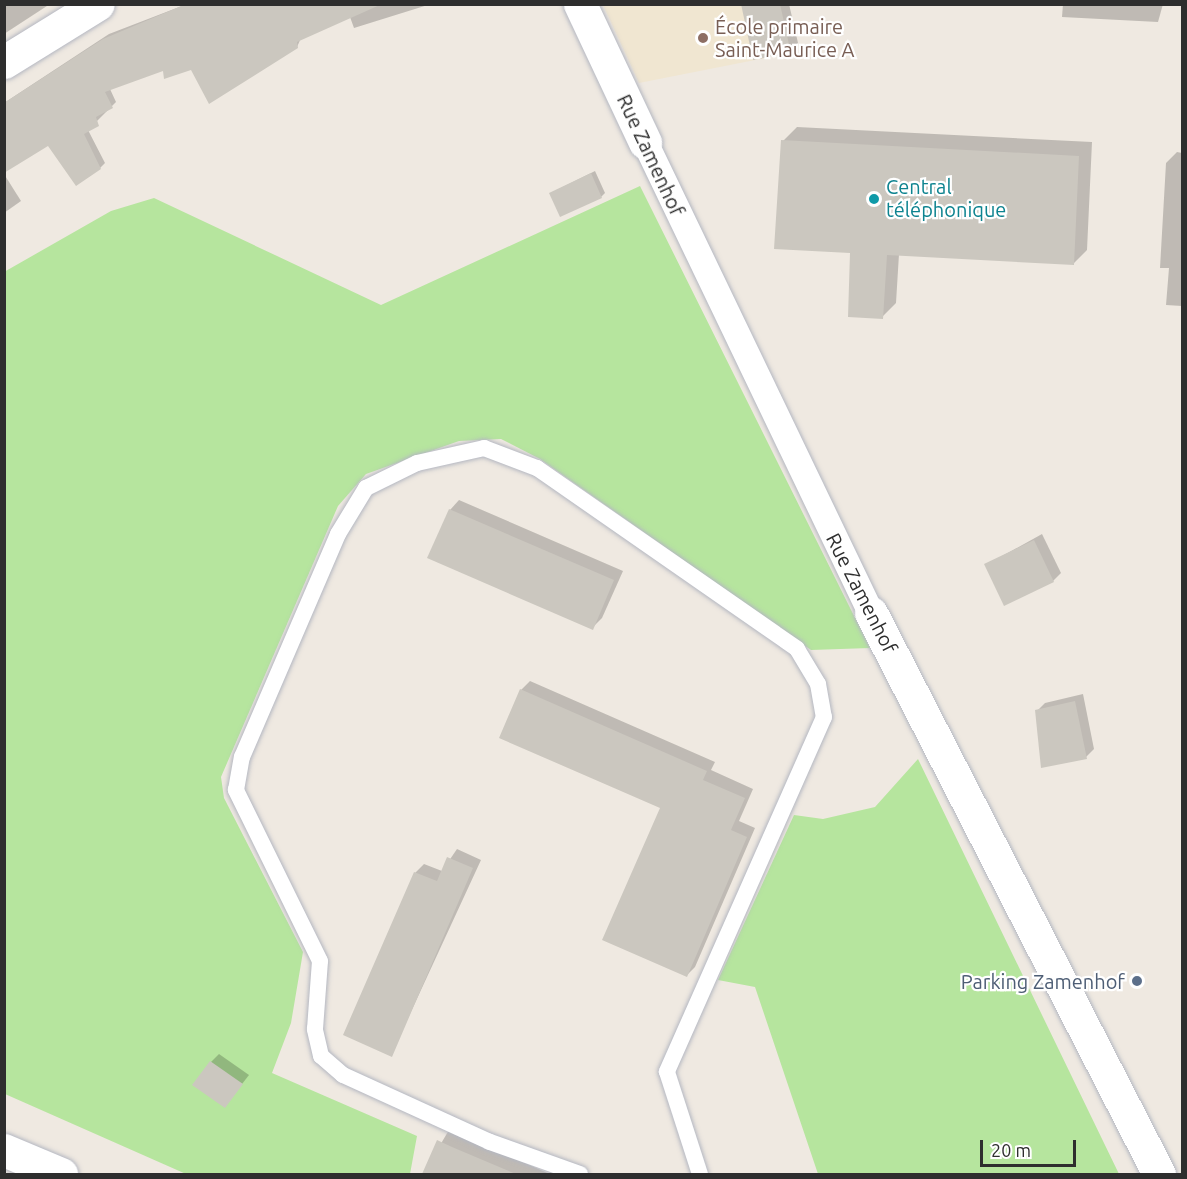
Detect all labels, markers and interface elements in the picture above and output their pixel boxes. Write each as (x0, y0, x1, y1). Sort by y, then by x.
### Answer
place label: École primaire Saint-Maurice A (715, 14, 855, 61)
marker: École primaire Saint-Maurice A (696, 31, 710, 45)
street label: Rue Zamenhof (612, 90, 690, 220)
place label: Central téléphonique (886, 175, 1006, 222)
marker: Central téléphonique (867, 192, 881, 206)
street label: Rue Zamenhof (821, 529, 903, 657)
place label: Parking Zamenhof (961, 969, 1125, 993)
marker: Parking Zamenhof (1130, 974, 1144, 988)
scale bar (983, 1128, 1079, 1166)
text: 20 m (991, 1140, 1031, 1160)

